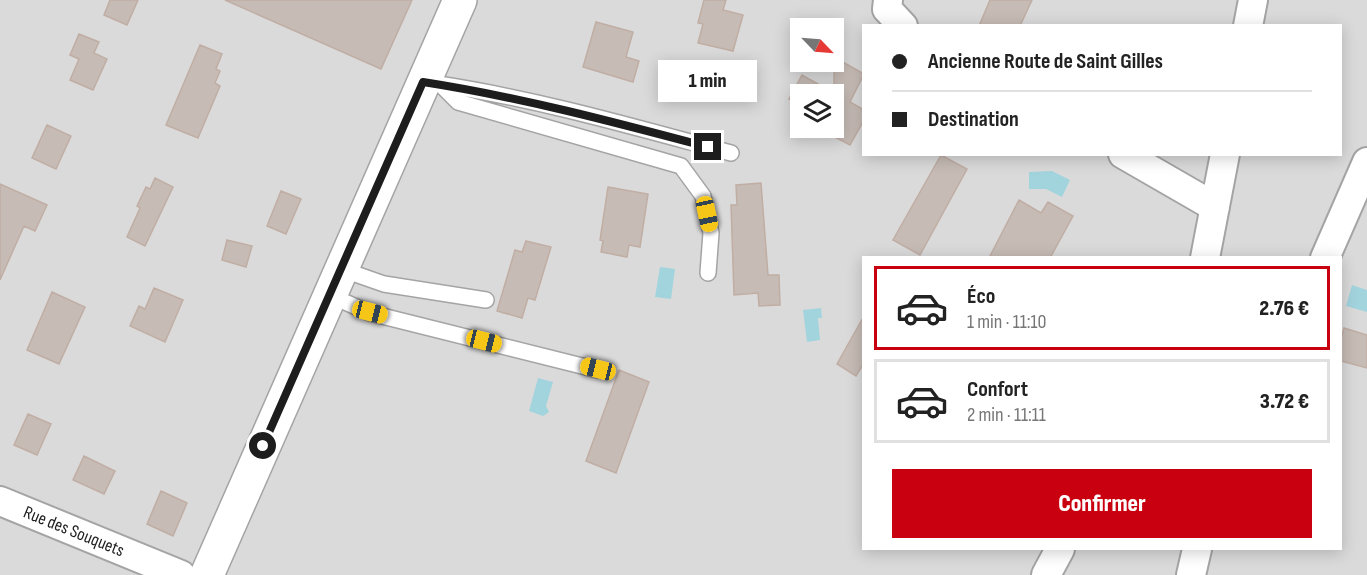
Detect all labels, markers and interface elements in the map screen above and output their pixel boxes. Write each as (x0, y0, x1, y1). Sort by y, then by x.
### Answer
north arrow (790, 18, 844, 72)
map controls (790, 18, 844, 138)
text: Ancienne Route de Saint Gilles (928, 48, 1163, 75)
callout: 1 min (658, 60, 758, 102)
text: 1 min (688, 69, 727, 93)
button: layers (790, 84, 844, 138)
text: Destination (928, 106, 1019, 133)
route end (694, 133, 721, 160)
car (694, 195, 720, 233)
icon: car (895, 281, 949, 335)
text: Éco (967, 283, 995, 310)
text: 2.76 € (1259, 295, 1309, 322)
car (350, 299, 390, 325)
text: 1 min · 11:10 (967, 310, 1046, 334)
car (464, 328, 504, 354)
car (578, 356, 618, 382)
icon: car (895, 374, 949, 428)
text: Confort (967, 376, 1028, 403)
text: 3.72 € (1260, 388, 1309, 415)
text: 2 min · 11:11 (967, 403, 1046, 427)
route start (249, 432, 276, 459)
button: Confirmer (892, 469, 1312, 538)
street label: Rue des Souquets (20, 502, 127, 561)

